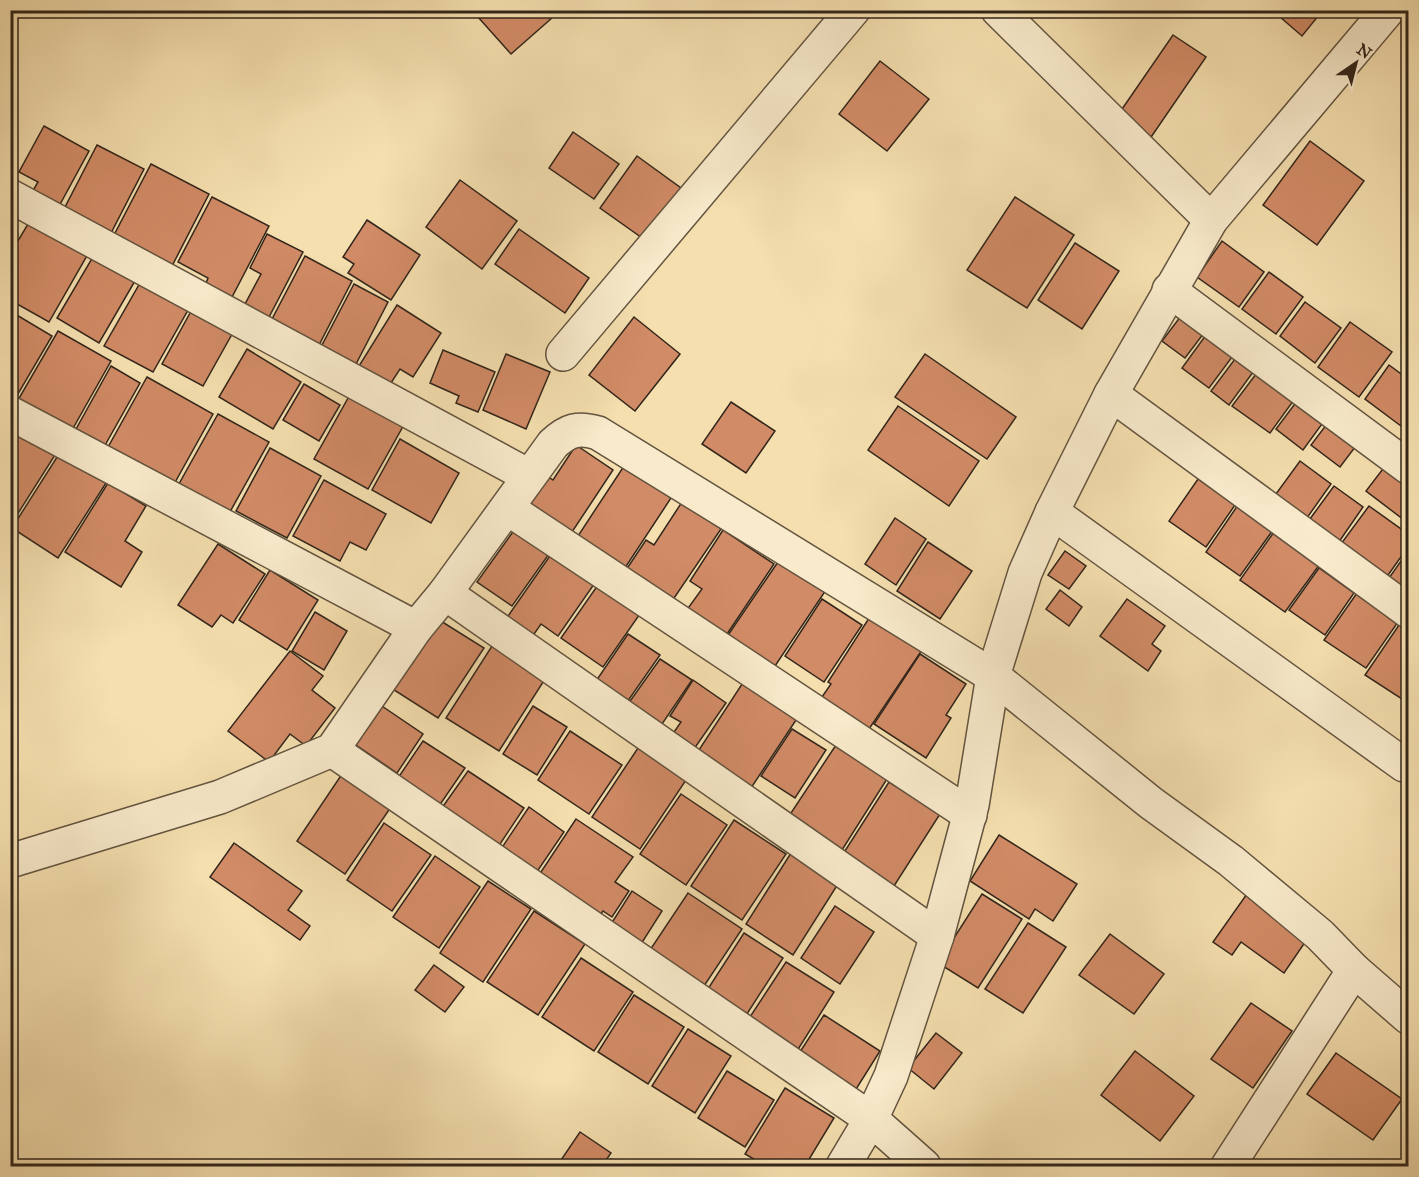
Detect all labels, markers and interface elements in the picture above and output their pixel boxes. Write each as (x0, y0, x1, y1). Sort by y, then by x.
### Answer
north arrow (1326, 33, 1386, 93)
text: N (1353, 39, 1376, 63)

